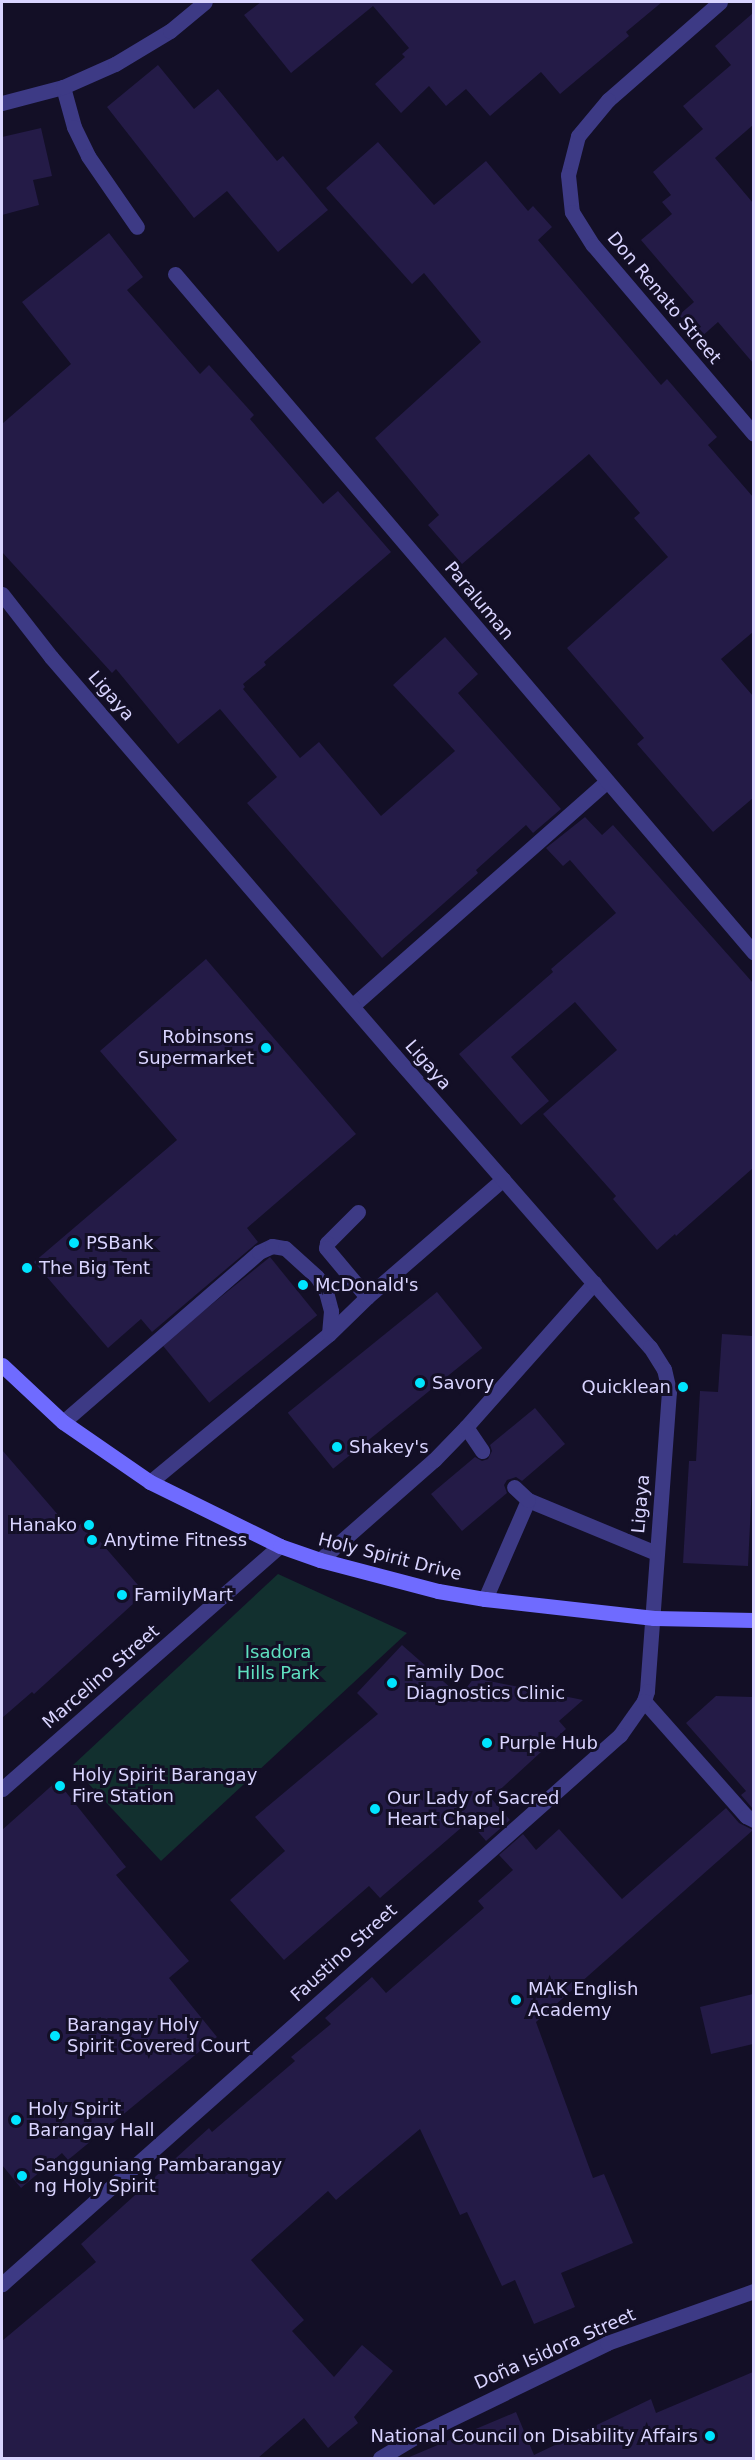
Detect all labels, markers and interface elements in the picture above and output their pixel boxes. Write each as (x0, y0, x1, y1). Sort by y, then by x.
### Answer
street label: Don Renato Street (602, 228, 726, 368)
street label: Paraluman (440, 557, 518, 645)
street label: Ligaya (83, 667, 139, 725)
place label: Robinsons Supermarket (138, 1027, 254, 1070)
street label: Ligaya (400, 1036, 456, 1094)
marker: Robinsons Supermarket (259, 1041, 273, 1055)
place label: PSBank (86, 1232, 153, 1254)
marker: PSBank (67, 1236, 81, 1250)
place label: The Big Tent (39, 1257, 150, 1279)
marker: The Big Tent (20, 1261, 34, 1275)
place label: McDonald's (315, 1274, 418, 1296)
marker: McDonald's (296, 1278, 310, 1292)
place label: Savory (432, 1372, 494, 1394)
marker: Savory (413, 1376, 427, 1390)
place label: Quicklean (582, 1376, 671, 1398)
marker: Quicklean (676, 1380, 690, 1394)
place label: Shakey's (349, 1436, 429, 1458)
marker: Shakey's (330, 1440, 344, 1454)
street label: Ligaya (628, 1474, 654, 1534)
place label: Hanako (9, 1514, 77, 1536)
marker: Hanako (82, 1518, 96, 1532)
place label: Anytime Fitness (104, 1529, 247, 1551)
street label: Holy Spirit Drive (316, 1529, 464, 1585)
marker: Anytime Fitness (85, 1533, 99, 1547)
place label: FamilyMart (134, 1584, 233, 1606)
marker: FamilyMart (115, 1588, 129, 1602)
street label: Marcelino Street (38, 1621, 164, 1733)
park label: Isadora Hills Park (237, 1642, 319, 1684)
place label: Family Doc Diagnostics Clinic (406, 1662, 565, 1704)
marker: Family Doc Diagnostics Clinic (383, 1674, 401, 1692)
place label: Purple Hub (499, 1732, 598, 1754)
marker: Purple Hub (480, 1736, 494, 1750)
place label: Holy Spirit Barangay Fire Station (72, 1765, 257, 1808)
marker: Holy Spirit Barangay Fire Station (53, 1779, 67, 1793)
place label: Our Lady of Sacred Heart Chapel (387, 1788, 559, 1830)
marker: Our Lady of Sacred Heart Chapel (368, 1802, 382, 1816)
street label: Faustino Street (286, 1900, 402, 2006)
place label: MAK English Academy (528, 1979, 638, 2022)
marker: MAK English Academy (509, 1993, 523, 2007)
place label: Barangay Holy Spirit Covered Court (67, 2015, 250, 2058)
marker: Barangay Holy Spirit Covered Court (48, 2029, 62, 2043)
place label: Holy Spirit Barangay Hall (28, 2099, 155, 2142)
marker: Holy Spirit Barangay Hall (9, 2113, 23, 2127)
place label: Sangguniang Pambarangay ng Holy Spirit (34, 2155, 282, 2198)
marker: Sangguniang Pambarangay ng Holy Spirit (15, 2169, 29, 2183)
street label: Doña Isidora Street (471, 2304, 639, 2394)
place label: National Council on Disability Affairs (370, 2425, 698, 2447)
marker: National Council on Disability Affairs (703, 2429, 717, 2443)

